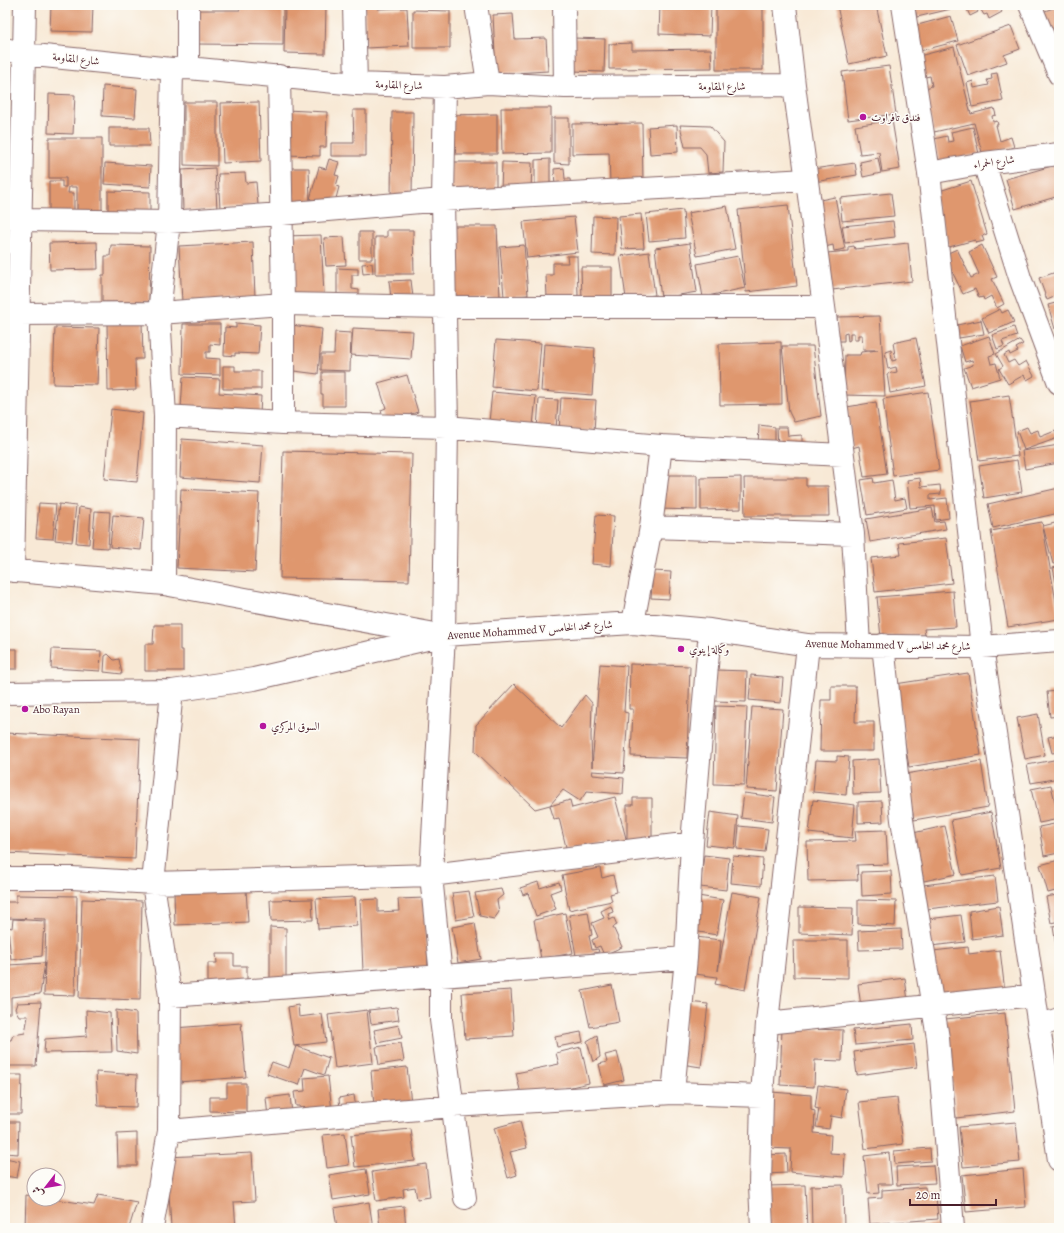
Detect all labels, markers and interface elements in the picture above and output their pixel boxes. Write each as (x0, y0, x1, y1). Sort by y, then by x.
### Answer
street label: شارع المقاومة (52, 49, 100, 71)
street label: شارع المقاومة (375, 77, 423, 95)
street label: شارع المقاومة (698, 79, 746, 96)
place label: فندق تافراوت (871, 110, 920, 125)
marker: فندق تافراوت (858, 112, 868, 122)
street label: شارع الحمراء (973, 152, 1016, 174)
street label: Avenue Mohammed V شارع محمد الخامس (446, 617, 613, 645)
street label: Avenue Mohammed V شارع محمد الخامس (804, 636, 971, 656)
place label: وكالة إينوي (689, 642, 729, 658)
marker: وكالة إينوي (676, 644, 686, 654)
place label: Abo Rayan (32, 702, 80, 717)
marker: Abo Rayan (20, 704, 30, 714)
place label: السوق المركزي (271, 719, 320, 735)
marker: السوق المركزي (258, 721, 268, 731)
north arrow (26, 1167, 66, 1207)
scale bar (910, 1181, 996, 1207)
text: ش (29, 1183, 47, 1200)
text: 20 m (916, 1187, 940, 1203)

